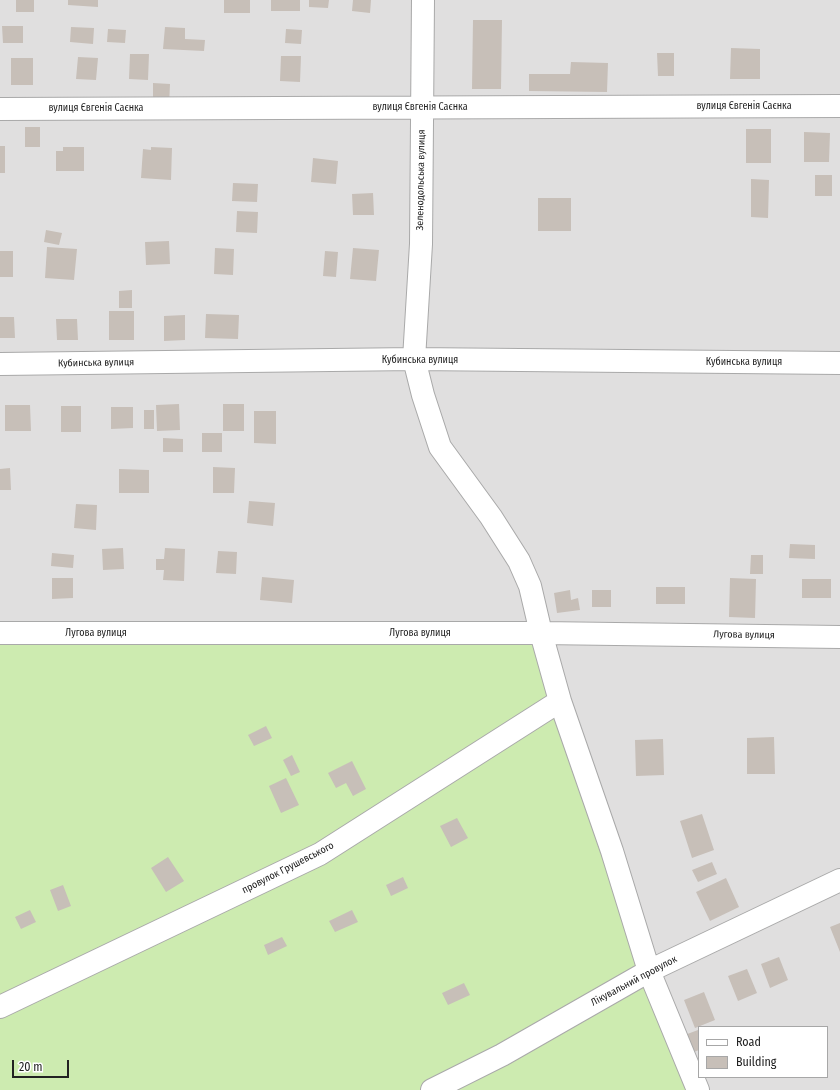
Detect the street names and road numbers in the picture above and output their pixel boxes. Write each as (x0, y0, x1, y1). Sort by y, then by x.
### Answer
street label: вулиця Євгенія Саєнка (696, 100, 792, 112)
street label: вулиця Євгенія Саєнка (372, 101, 468, 113)
street label: вулиця Євгенія Саєнка (48, 102, 144, 114)
street label: Зеленодольська вулиця (414, 129, 428, 231)
street label: Кубинська вулиця (382, 354, 458, 366)
street label: Кубинська вулиця (58, 356, 134, 370)
street label: Кубинська вулиця (706, 356, 782, 368)
street label: Лугова вулиця (65, 627, 127, 639)
street label: Лугова вулиця (389, 627, 451, 639)
street label: Лугова вулиця (713, 628, 775, 642)
street label: провулок Грушевського (240, 840, 336, 896)
street label: Лікувальний провулок (589, 953, 679, 1009)

